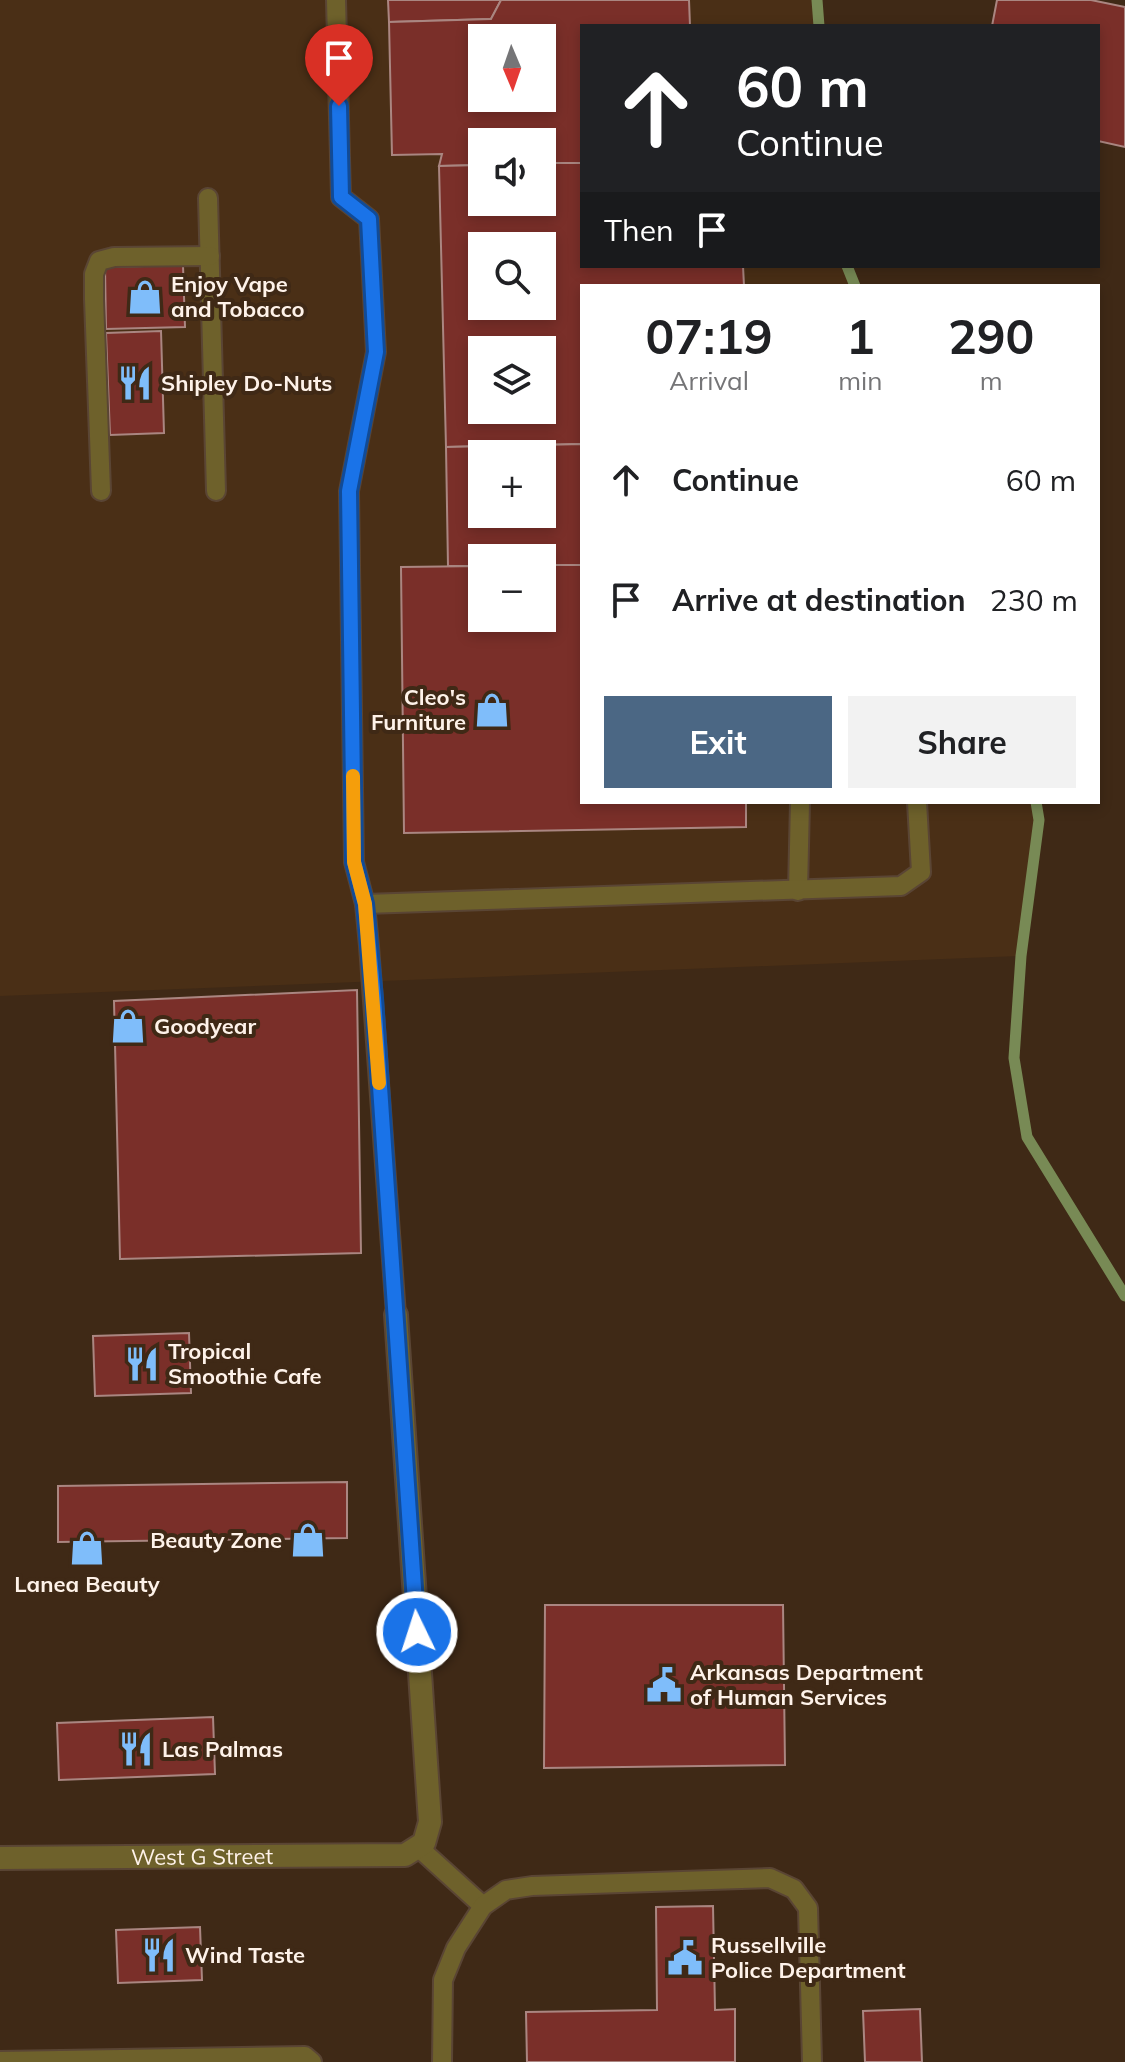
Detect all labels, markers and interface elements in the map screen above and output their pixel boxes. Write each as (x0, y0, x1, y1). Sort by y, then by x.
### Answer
pin (305, 24, 373, 106)
north arrow (468, 24, 556, 112)
map controls (468, 24, 556, 632)
icon: arrive (317, 36, 361, 80)
text: 60 m (736, 51, 869, 121)
icon: ahead (604, 56, 708, 160)
text: Continue (736, 120, 884, 165)
button: sound (468, 128, 556, 216)
icon: arrive (690, 208, 734, 252)
text: Then (604, 211, 674, 249)
button: search (468, 232, 556, 320)
place label: Enjoy Vape and Tobacco (171, 270, 305, 323)
shop icon: Enjoy Vape and Tobacco (126, 278, 164, 316)
text: 07:19 (646, 306, 773, 366)
text: 1 (846, 306, 875, 366)
text: 290 (948, 306, 1034, 366)
button: layers (468, 336, 556, 424)
restaurant icon: Shipley Do-Nuts (116, 364, 154, 402)
text: Arrival (669, 364, 749, 397)
text: min (838, 364, 882, 397)
text: m (980, 364, 1003, 397)
place label: Shipley Do-Nuts (161, 369, 332, 397)
button: + (468, 440, 556, 528)
icon: ahead (604, 458, 648, 502)
text: Continue (672, 461, 799, 499)
text: 60 m (1006, 461, 1076, 499)
button: − (468, 544, 556, 632)
icon: arrive (604, 578, 648, 622)
text: Arrive at destination (672, 581, 966, 619)
text: 230 m (990, 581, 1078, 619)
place label: Cleo's Furniture (371, 683, 466, 736)
shop icon: Cleo's Furniture (473, 691, 511, 729)
button: Exit (604, 696, 832, 788)
button: Share (848, 696, 1076, 788)
shop icon: Goodyear (109, 1007, 147, 1045)
place label: Goodyear (154, 1012, 256, 1040)
place label: Tropical Smoothie Cafe (168, 1337, 322, 1390)
restaurant icon: Tropical Smoothie Cafe (123, 1345, 161, 1383)
shop icon: Beauty Zone (289, 1521, 327, 1559)
place label: Beauty Zone (150, 1526, 282, 1554)
shop icon: Lanea Beauty (68, 1529, 106, 1567)
place label: Lanea Beauty (14, 1570, 160, 1598)
position arrow (375, 1590, 459, 1674)
place label: Arkansas Department of Human Services (690, 1658, 923, 1711)
public building icon: Arkansas Department of Human Services (645, 1666, 683, 1704)
restaurant icon: Las Palmas (117, 1730, 155, 1768)
place label: Las Palmas (162, 1735, 283, 1763)
street label: West G Street (131, 1842, 273, 1871)
place label: Russellville Police Department (711, 1931, 906, 1984)
restaurant icon: Wind Taste (140, 1936, 178, 1974)
public building icon: Russellville Police Department (666, 1939, 704, 1977)
place label: Wind Taste (185, 1941, 305, 1969)

